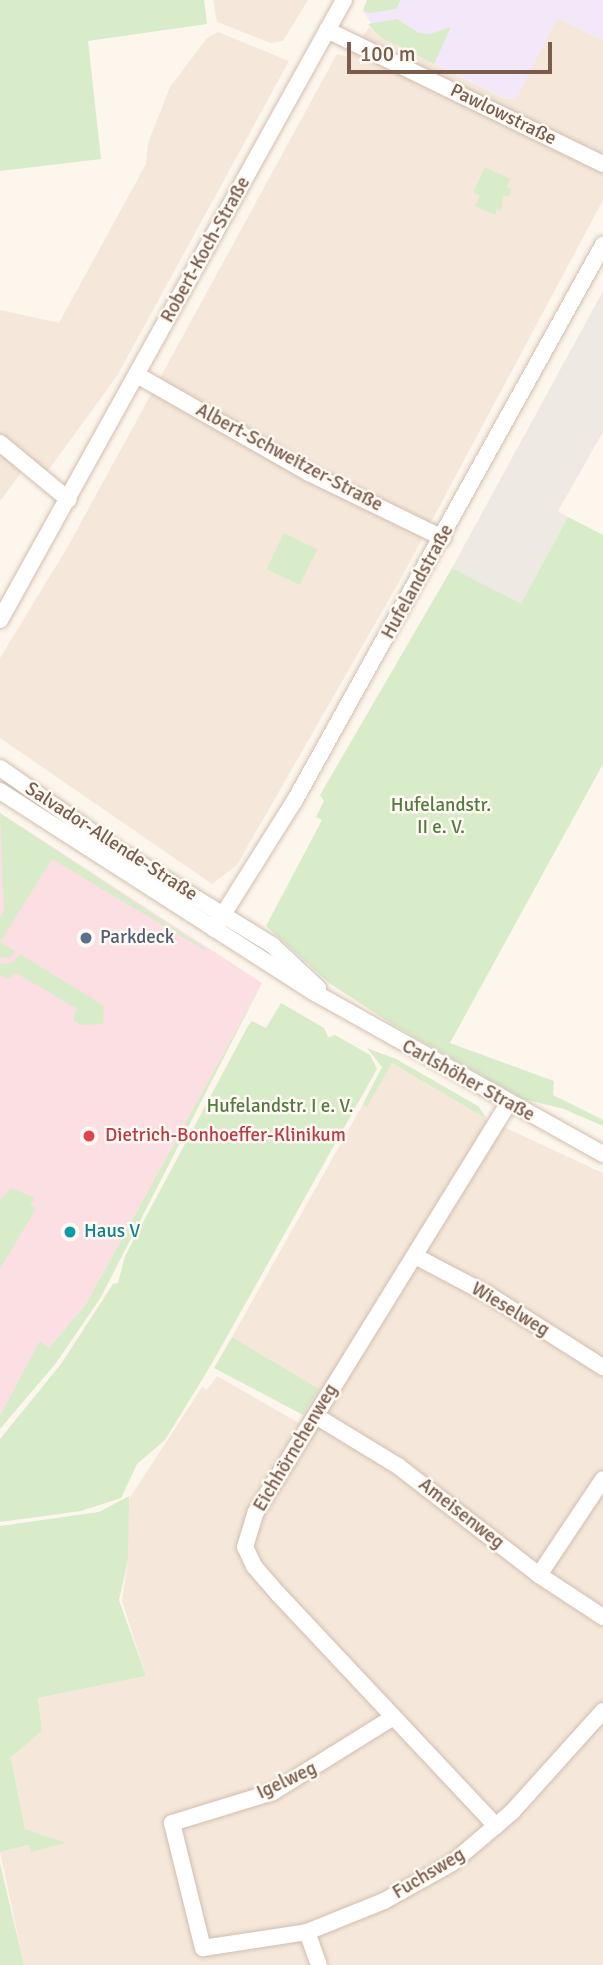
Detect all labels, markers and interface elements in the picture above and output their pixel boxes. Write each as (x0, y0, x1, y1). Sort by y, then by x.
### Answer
scale bar (351, 28, 556, 72)
text: 100 m (360, 41, 415, 67)
street label: Pawlowstraße (446, 80, 560, 150)
street label: Robert-Koch-Straße (156, 173, 256, 327)
street label: Albert-Schweitzer-Straße (192, 399, 386, 517)
street label: Hufelandstraße (377, 521, 459, 643)
street label: Salvador-Allende-Straße (21, 778, 201, 906)
park label: Hufelandstr. II e. V. (391, 795, 491, 839)
place label: Parkdeck (100, 927, 174, 949)
marker: Parkdeck (78, 930, 94, 946)
street label: Carlshöher Straße (398, 1035, 538, 1127)
park label: Hufelandstr. I e. V. (206, 1096, 354, 1118)
place label: Dietrich-Bonhoeffer-Klinikum (105, 1125, 346, 1147)
marker: Dietrich-Bonhoeffer-Klinikum (79, 1126, 99, 1146)
place label: Haus V (84, 1221, 140, 1243)
marker: Haus V (62, 1224, 78, 1240)
street label: Wieselweg (467, 1278, 553, 1342)
street label: Eichhörnchenweg (249, 1380, 343, 1516)
street label: Ameisenweg (414, 1474, 508, 1554)
street label: Igelweg (253, 1757, 321, 1805)
street label: Fuchsweg (389, 1844, 469, 1904)

